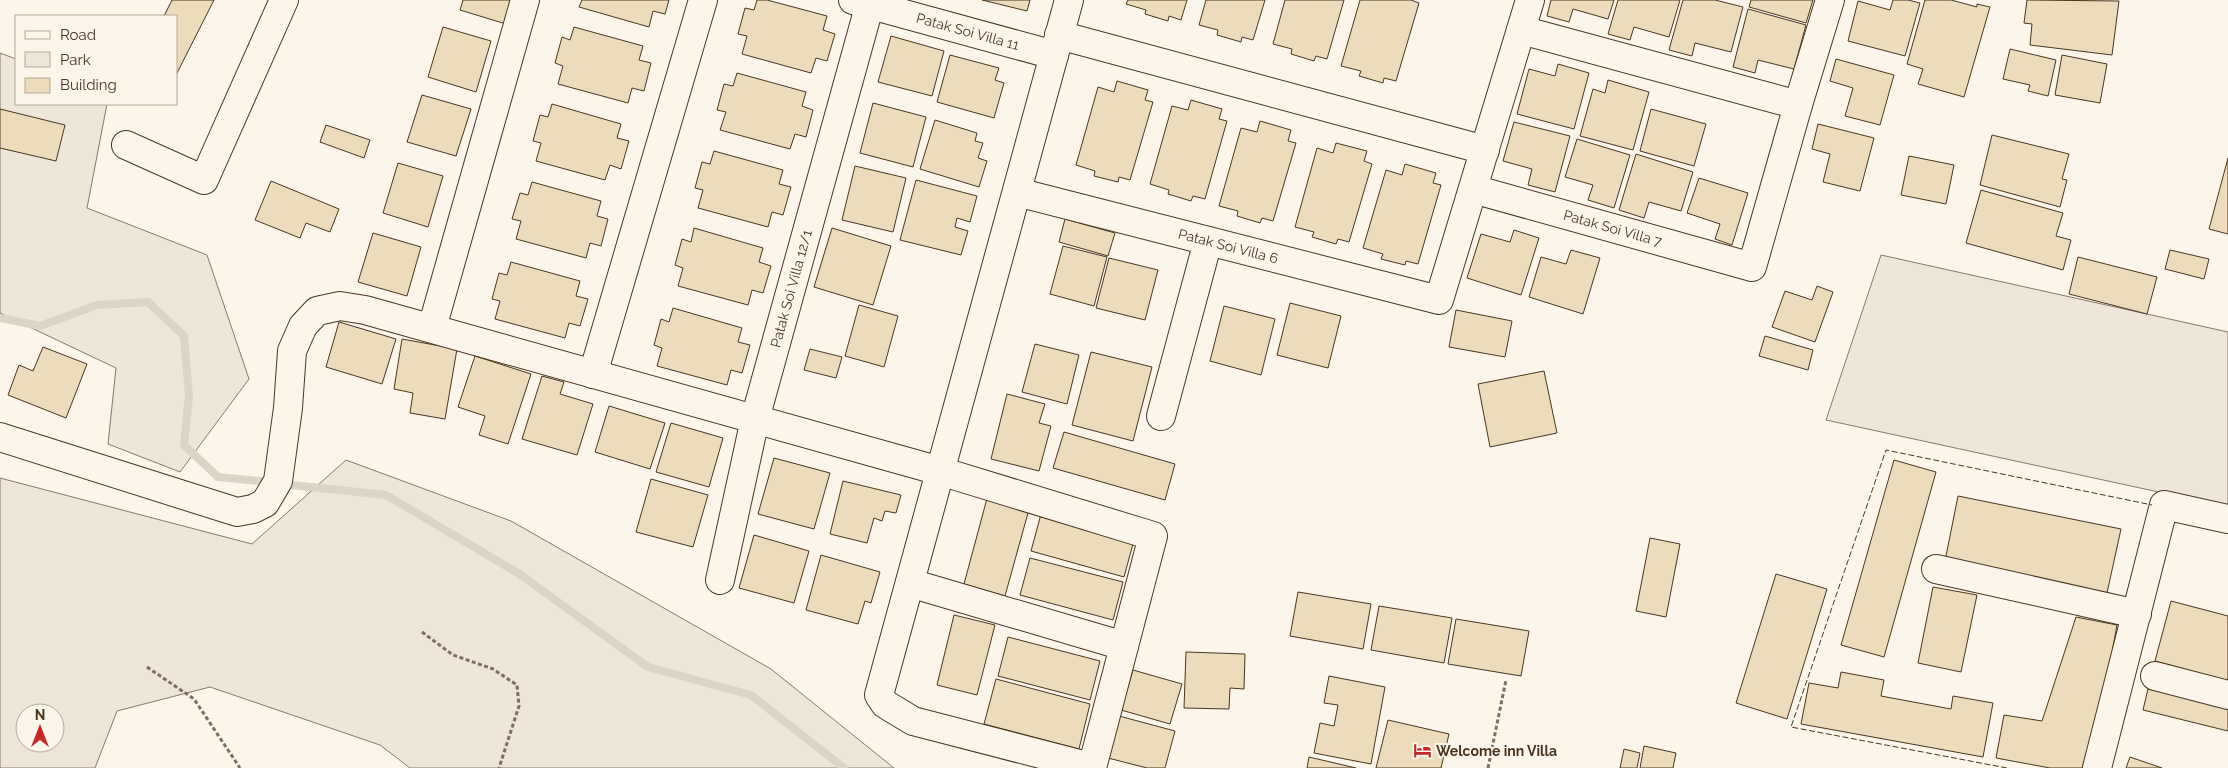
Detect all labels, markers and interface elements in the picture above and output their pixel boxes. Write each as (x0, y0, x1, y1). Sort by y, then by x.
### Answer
street label: Patak Soi Villa 11 (915, 10, 1021, 53)
legend (15, 15, 178, 105)
text: Road (60, 26, 96, 44)
text: Park (60, 51, 91, 69)
text: Building (60, 76, 117, 94)
street label: Patak Soi Villa 7 (1562, 207, 1664, 250)
street label: Patak Soi Villa 6 (1177, 226, 1280, 267)
street label: Patak Soi Villa 12/1 (767, 228, 815, 349)
north arrow (15, 703, 65, 753)
text: N (35, 707, 45, 723)
hotel icon: Welcome inn Villa (1412, 741, 1432, 761)
place label: Welcome inn Villa (1436, 743, 1557, 759)

